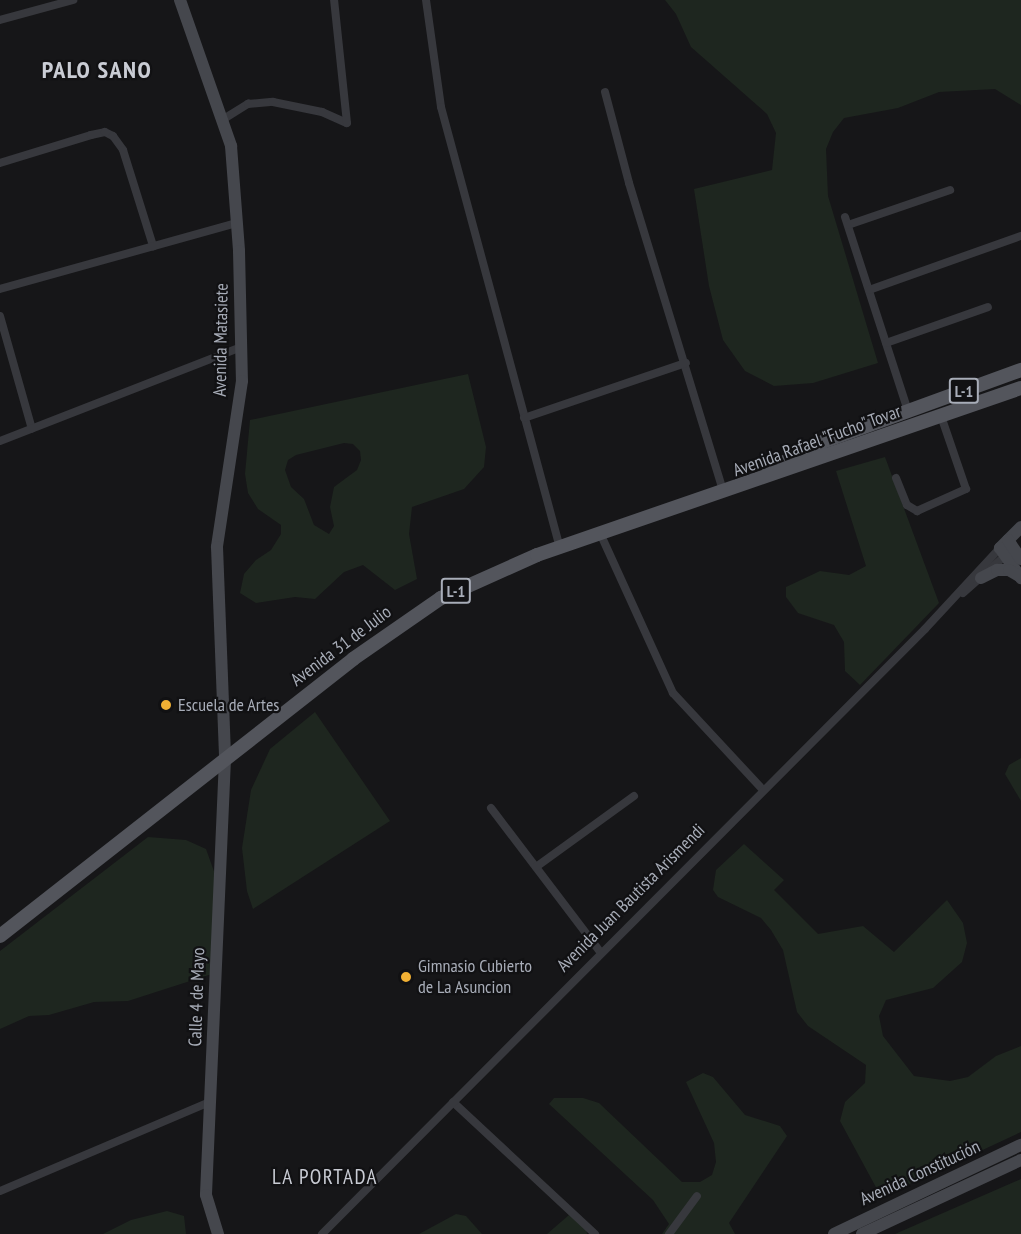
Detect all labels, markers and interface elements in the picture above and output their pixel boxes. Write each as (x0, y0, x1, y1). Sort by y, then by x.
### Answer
district label: PALO SANO (42, 56, 152, 84)
street label: Avenida Matasiete (209, 283, 233, 397)
road number: L-1 (948, 378, 980, 404)
street label: Avenida Rafael "Fucho" Tovar (729, 400, 905, 482)
road number: L-1 (440, 578, 472, 604)
street label: Avenida 31 de Julio (287, 601, 395, 691)
place label: Escuela de Artes (178, 694, 280, 716)
marker: Escuela de Artes (159, 698, 173, 712)
street label: Avenida Juan Bautista Arismendi (552, 819, 710, 977)
street label: Calle 4 de Mayo (184, 947, 210, 1047)
place label: Gimnasio Cubierto de La Asuncion (418, 956, 532, 998)
marker: Gimnasio Cubierto de La Asuncion (399, 970, 413, 984)
street label: Avenida Constitución (856, 1136, 984, 1210)
district label: LA PORTADA (272, 1164, 378, 1190)

